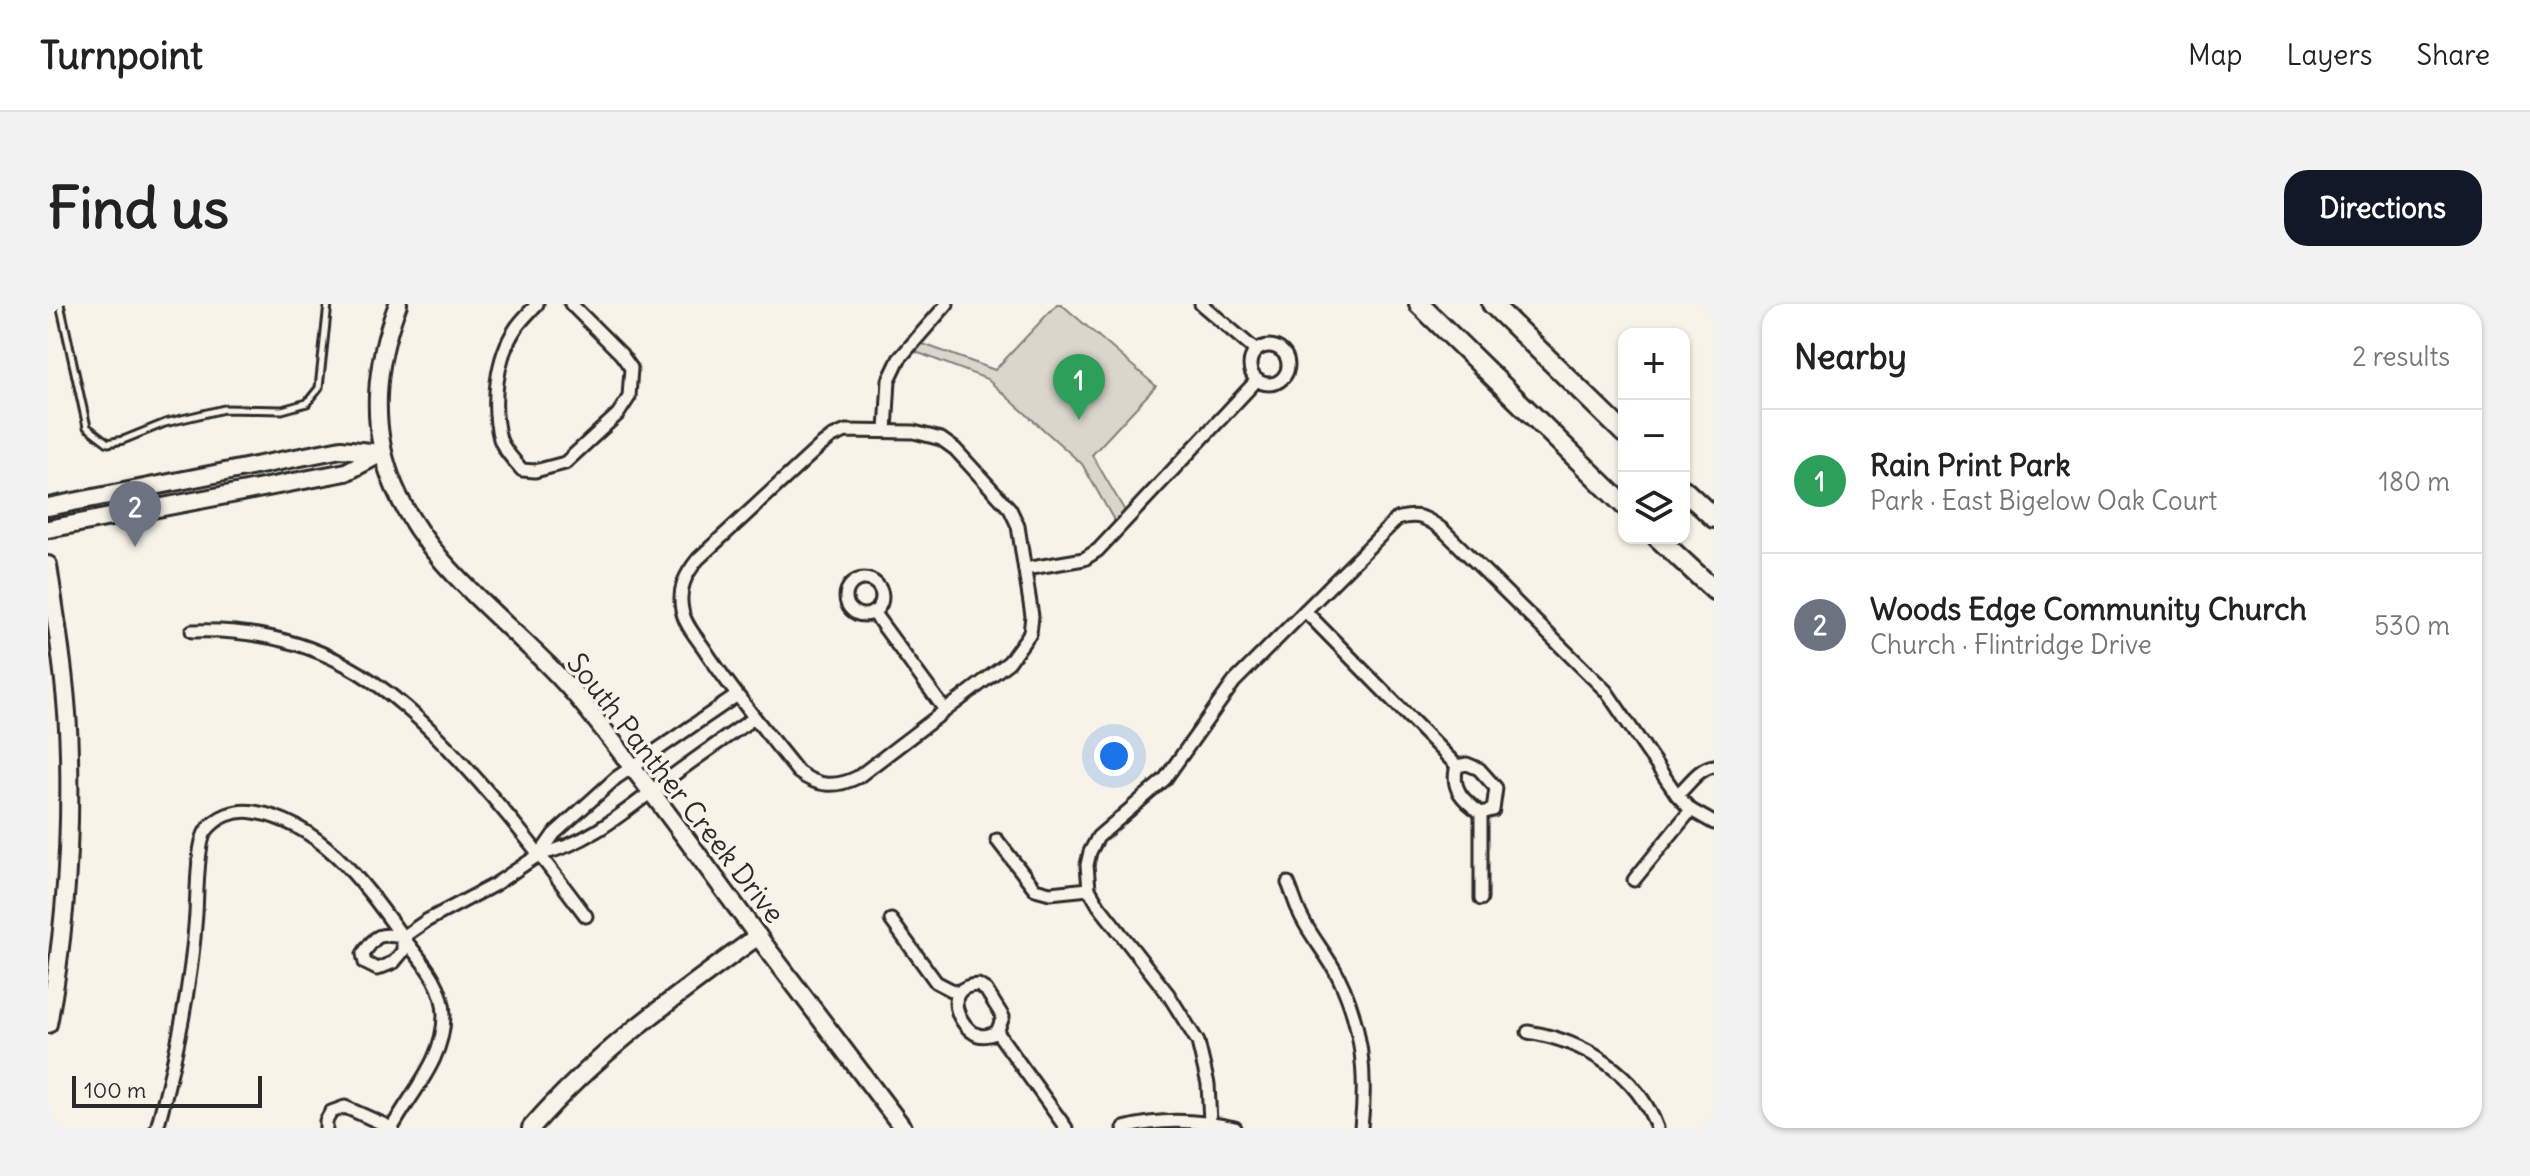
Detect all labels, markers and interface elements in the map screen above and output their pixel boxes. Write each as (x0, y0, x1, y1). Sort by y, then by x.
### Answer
text: Turnpoint (40, 32, 203, 79)
text: Map (2188, 37, 2243, 73)
text: Layers (2287, 37, 2373, 73)
text: Share (2417, 37, 2490, 73)
button: Directions (2284, 170, 2482, 246)
text: Find us (48, 173, 229, 243)
map controls (1618, 328, 1690, 544)
button: + (1618, 328, 1690, 400)
text: Nearby (1794, 335, 1907, 378)
text: 2 results (2352, 340, 2450, 373)
pin: 1 (1053, 354, 1105, 420)
button: − (1618, 400, 1690, 472)
text: Rain Print Park (1870, 446, 2071, 484)
text: 1 (1815, 465, 1825, 498)
text: 180 m (2379, 465, 2450, 498)
button: layers (1618, 472, 1690, 544)
pin: 2 (109, 481, 161, 547)
text: Park · East Bigelow Oak Court (1870, 484, 2217, 517)
text: Woods Edge Community Church (1870, 590, 2307, 628)
text: 2 (1813, 609, 1827, 642)
text: 530 m (2374, 609, 2450, 642)
text: Church · Flintridge Drive (1870, 628, 2152, 661)
street label: South Panther Creek Drive (559, 646, 793, 930)
your location (1094, 736, 1134, 776)
scale bar (72, 1072, 262, 1108)
text: 100 m (84, 1076, 146, 1104)

